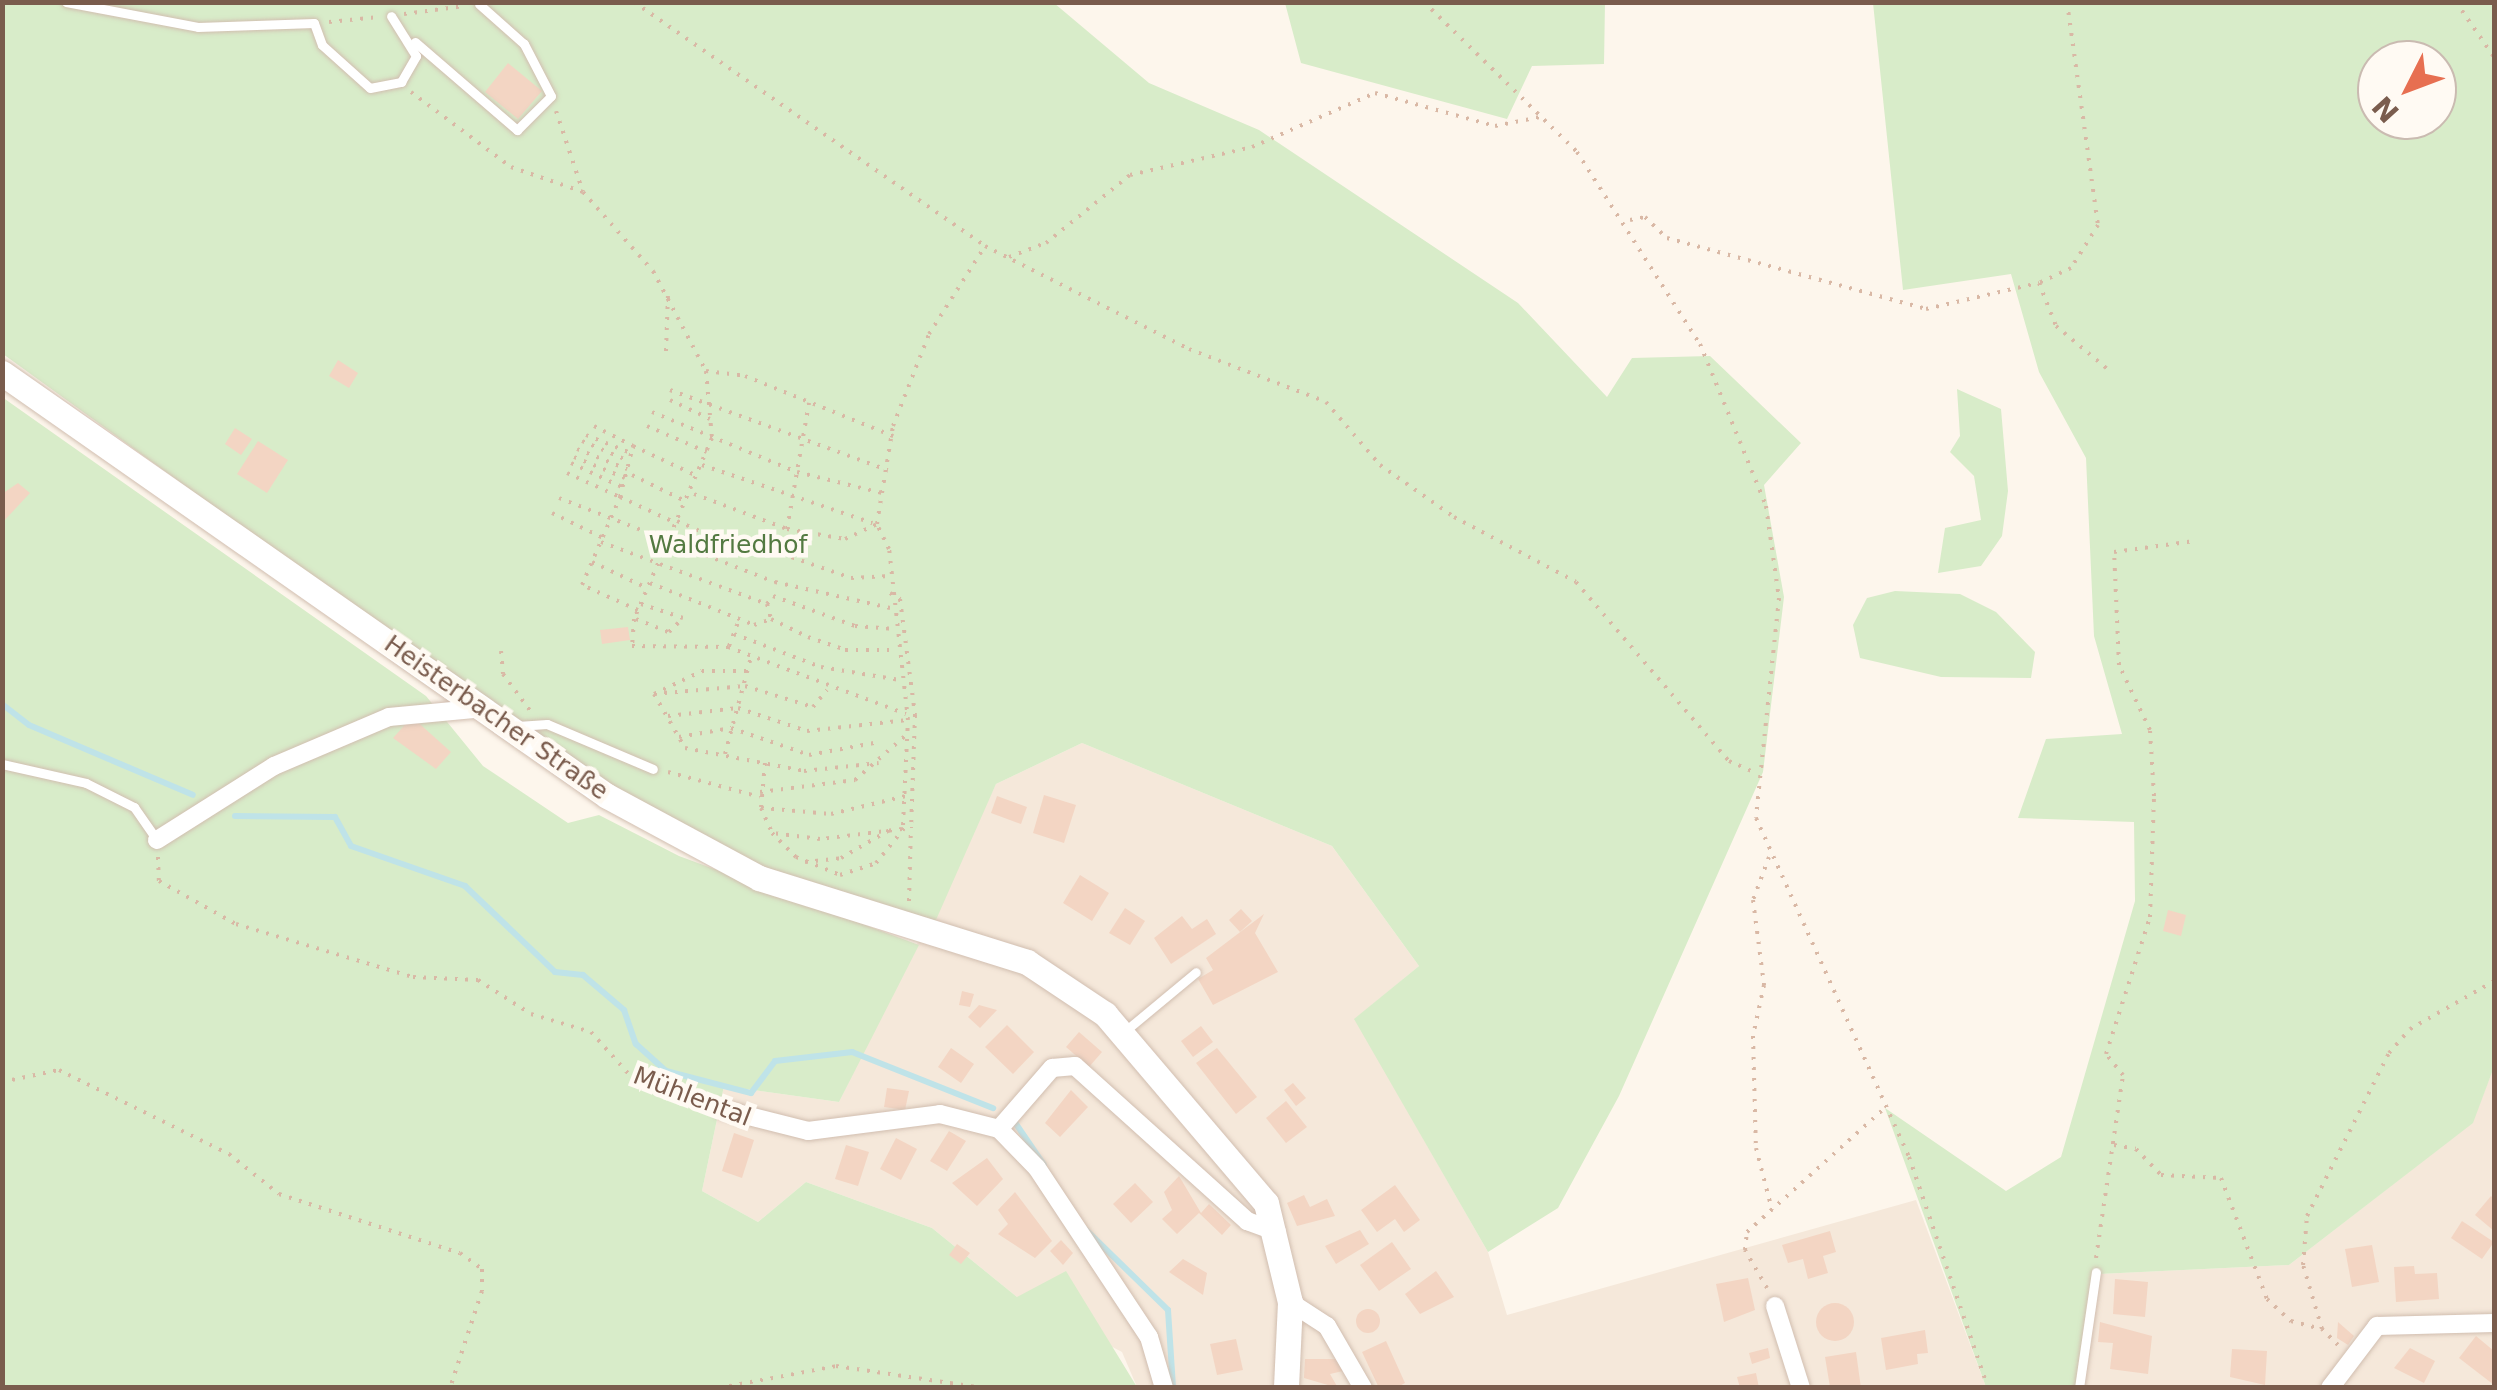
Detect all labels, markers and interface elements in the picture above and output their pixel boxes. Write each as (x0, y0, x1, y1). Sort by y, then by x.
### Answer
north arrow (2357, 40, 2457, 140)
text: N (2366, 89, 2406, 129)
park label: Waldfriedhof (649, 530, 807, 560)
street label: Heisterbacher Straße (378, 629, 614, 807)
street label: Mühlental (629, 1061, 755, 1133)

